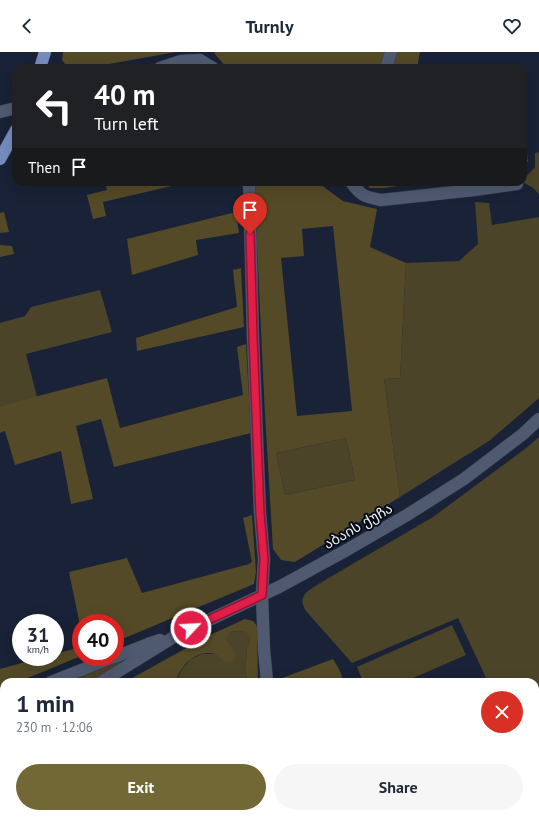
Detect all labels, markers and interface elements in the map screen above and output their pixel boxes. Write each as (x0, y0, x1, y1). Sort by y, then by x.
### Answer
icon: back (16, 15, 38, 37)
text: Turnly (245, 15, 294, 38)
icon: heart (501, 15, 523, 37)
text: 40 m (94, 76, 155, 113)
icon: left (28, 80, 80, 132)
text: Turn left (94, 112, 159, 135)
icon: arrive (68, 156, 90, 178)
text: Then (28, 158, 60, 177)
pin (233, 193, 267, 234)
icon: arrive (239, 199, 261, 221)
street label: აბაის ქუჩა (320, 499, 396, 553)
position arrow (170, 607, 212, 649)
speed limit sign: 40 (72, 614, 124, 666)
text: 31 (27, 622, 49, 648)
text: km/h (27, 643, 49, 656)
text: 1 min (16, 688, 75, 719)
button: close (481, 691, 523, 733)
text: 230 m · 12:06 (16, 719, 93, 736)
button: Exit (16, 764, 266, 810)
button: Share (274, 764, 523, 810)

